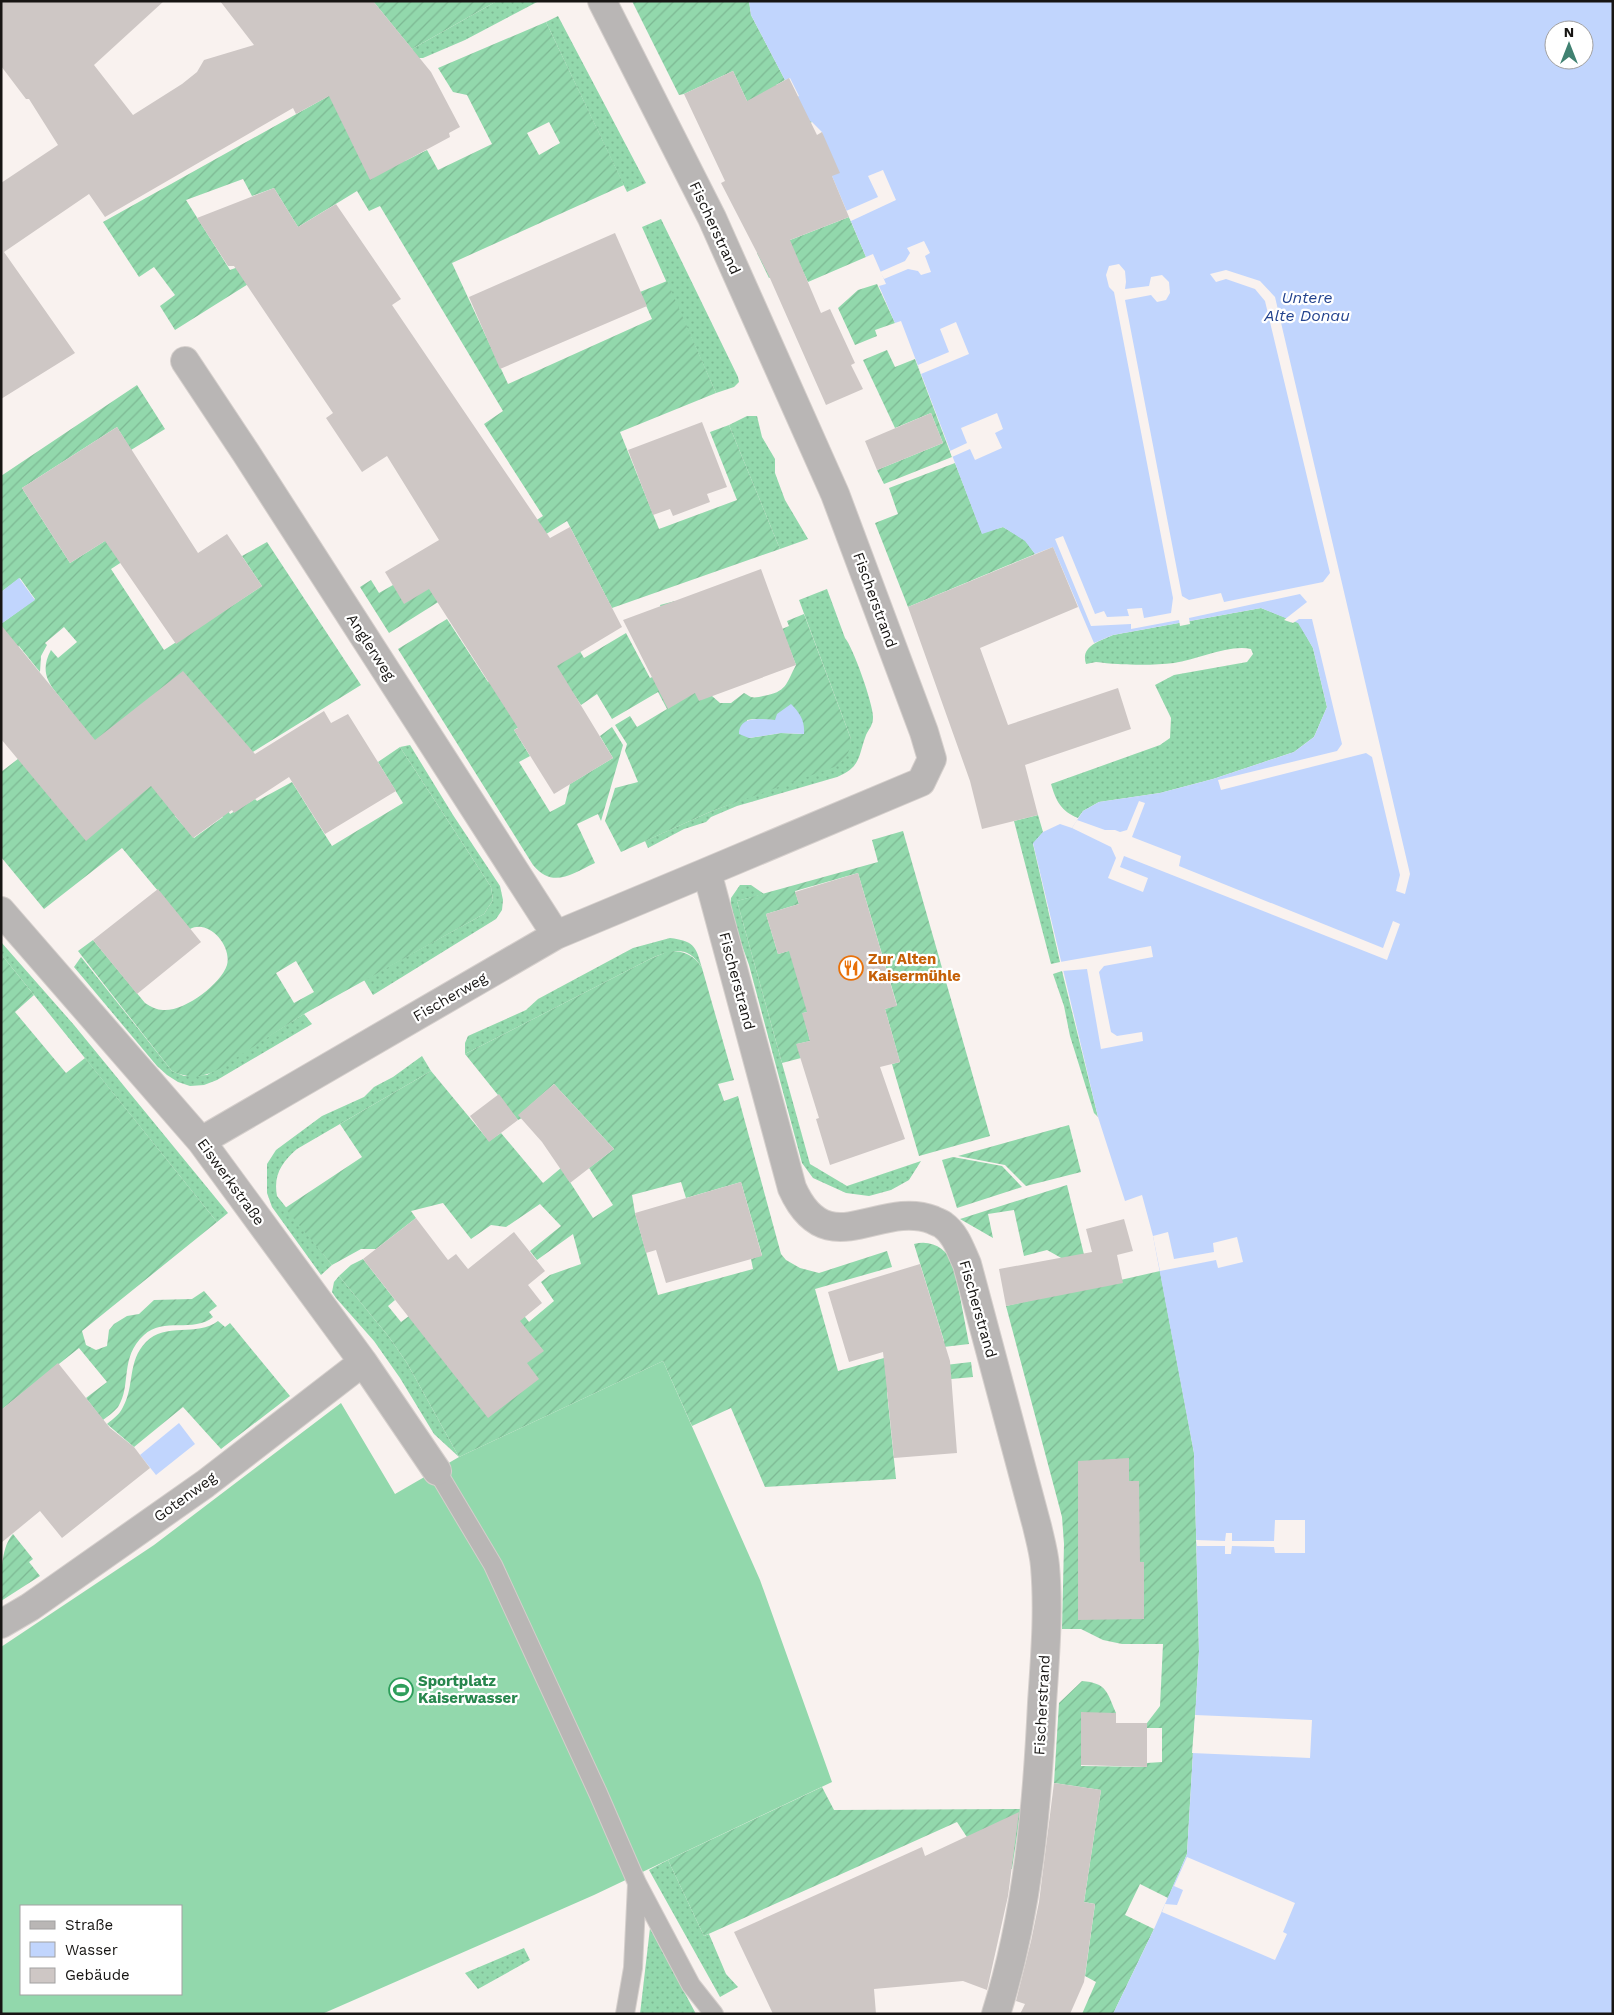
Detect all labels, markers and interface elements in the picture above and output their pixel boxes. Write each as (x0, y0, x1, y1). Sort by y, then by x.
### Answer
north arrow (1544, 20, 1594, 70)
text: N (1564, 24, 1574, 40)
street label: Fischerstrand (686, 179, 744, 277)
water label: Untere Alte Donau (1263, 288, 1350, 325)
street label: Fischerstrand (849, 550, 901, 650)
street label: Anglerweg (343, 610, 399, 684)
street label: Fischerstrand (715, 930, 759, 1032)
place label: Zur Alten Kaisermühle (868, 950, 961, 985)
restaurant icon: Zur Alten Kaisermühle (838, 955, 864, 981)
street label: Fischerweg (410, 969, 490, 1025)
street label: Eiswerkstraße (193, 1135, 269, 1229)
street label: Fischerstrand (956, 1258, 1000, 1360)
street label: Gotenweg (150, 1468, 220, 1526)
street label: Fischerstrand (1030, 1654, 1054, 1756)
place label: Sportplatz Kaiserwasser (418, 1672, 518, 1707)
sports icon: Sportplatz Kaiserwasser (388, 1677, 414, 1703)
legend (20, 1905, 182, 1995)
text: Straße (65, 1916, 113, 1934)
text: Wasser (65, 1941, 118, 1959)
text: Gebäude (65, 1966, 130, 1984)

